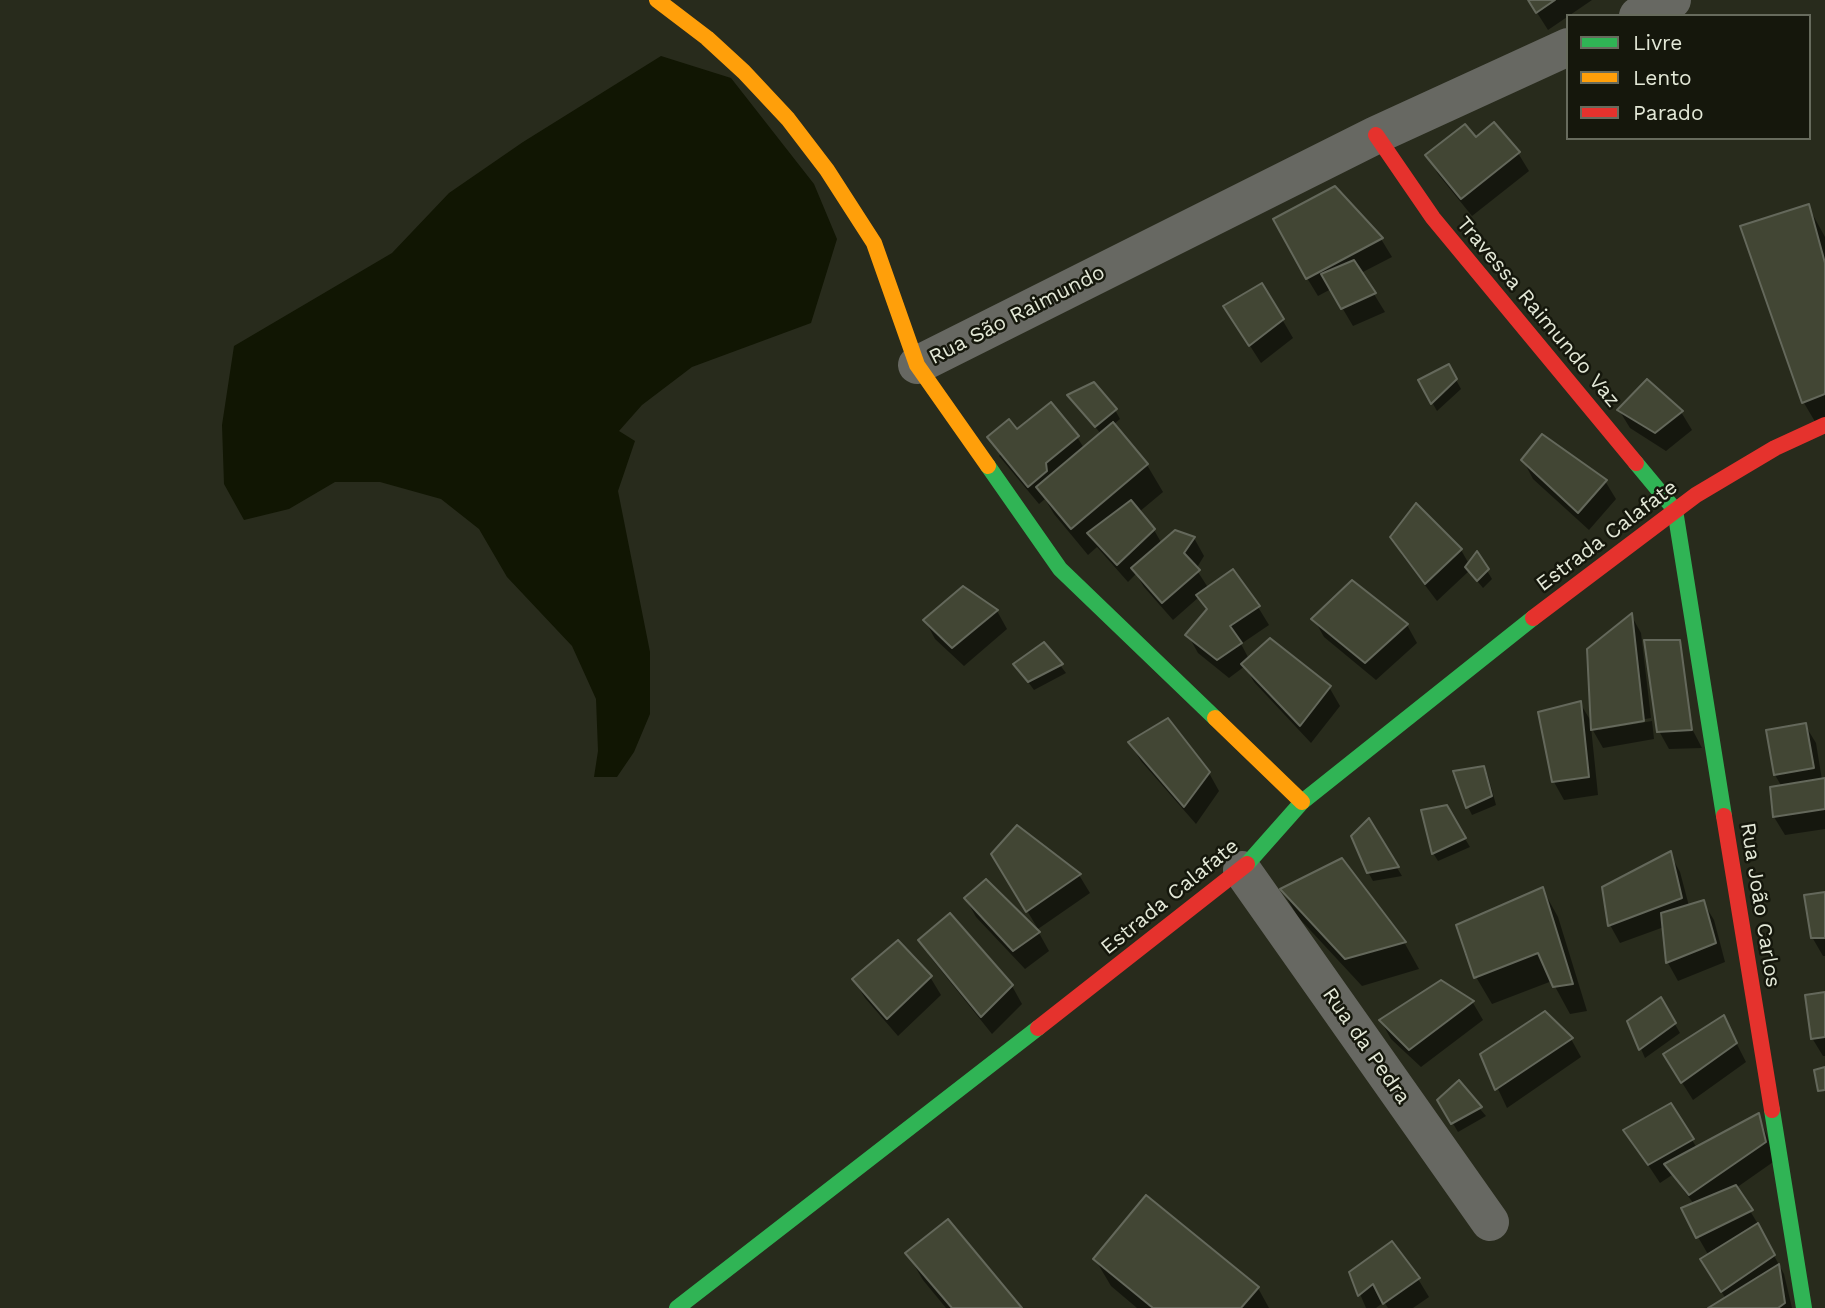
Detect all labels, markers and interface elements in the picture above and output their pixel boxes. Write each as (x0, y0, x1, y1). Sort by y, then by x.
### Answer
legend (1566, 14, 1811, 140)
text: Livre (1633, 30, 1682, 55)
text: Lento (1633, 65, 1692, 90)
text: Parado (1633, 100, 1704, 125)
street label: Travessa Raimundo Vaz (1451, 212, 1625, 412)
street label: Rua São Raimundo (925, 260, 1109, 370)
street label: Estrada Calafate (1531, 475, 1683, 597)
street label: Rua João Carlos (1735, 821, 1785, 989)
street label: Estrada Calafate (1096, 834, 1244, 960)
street label: Rua da Pedra (1317, 983, 1415, 1109)

